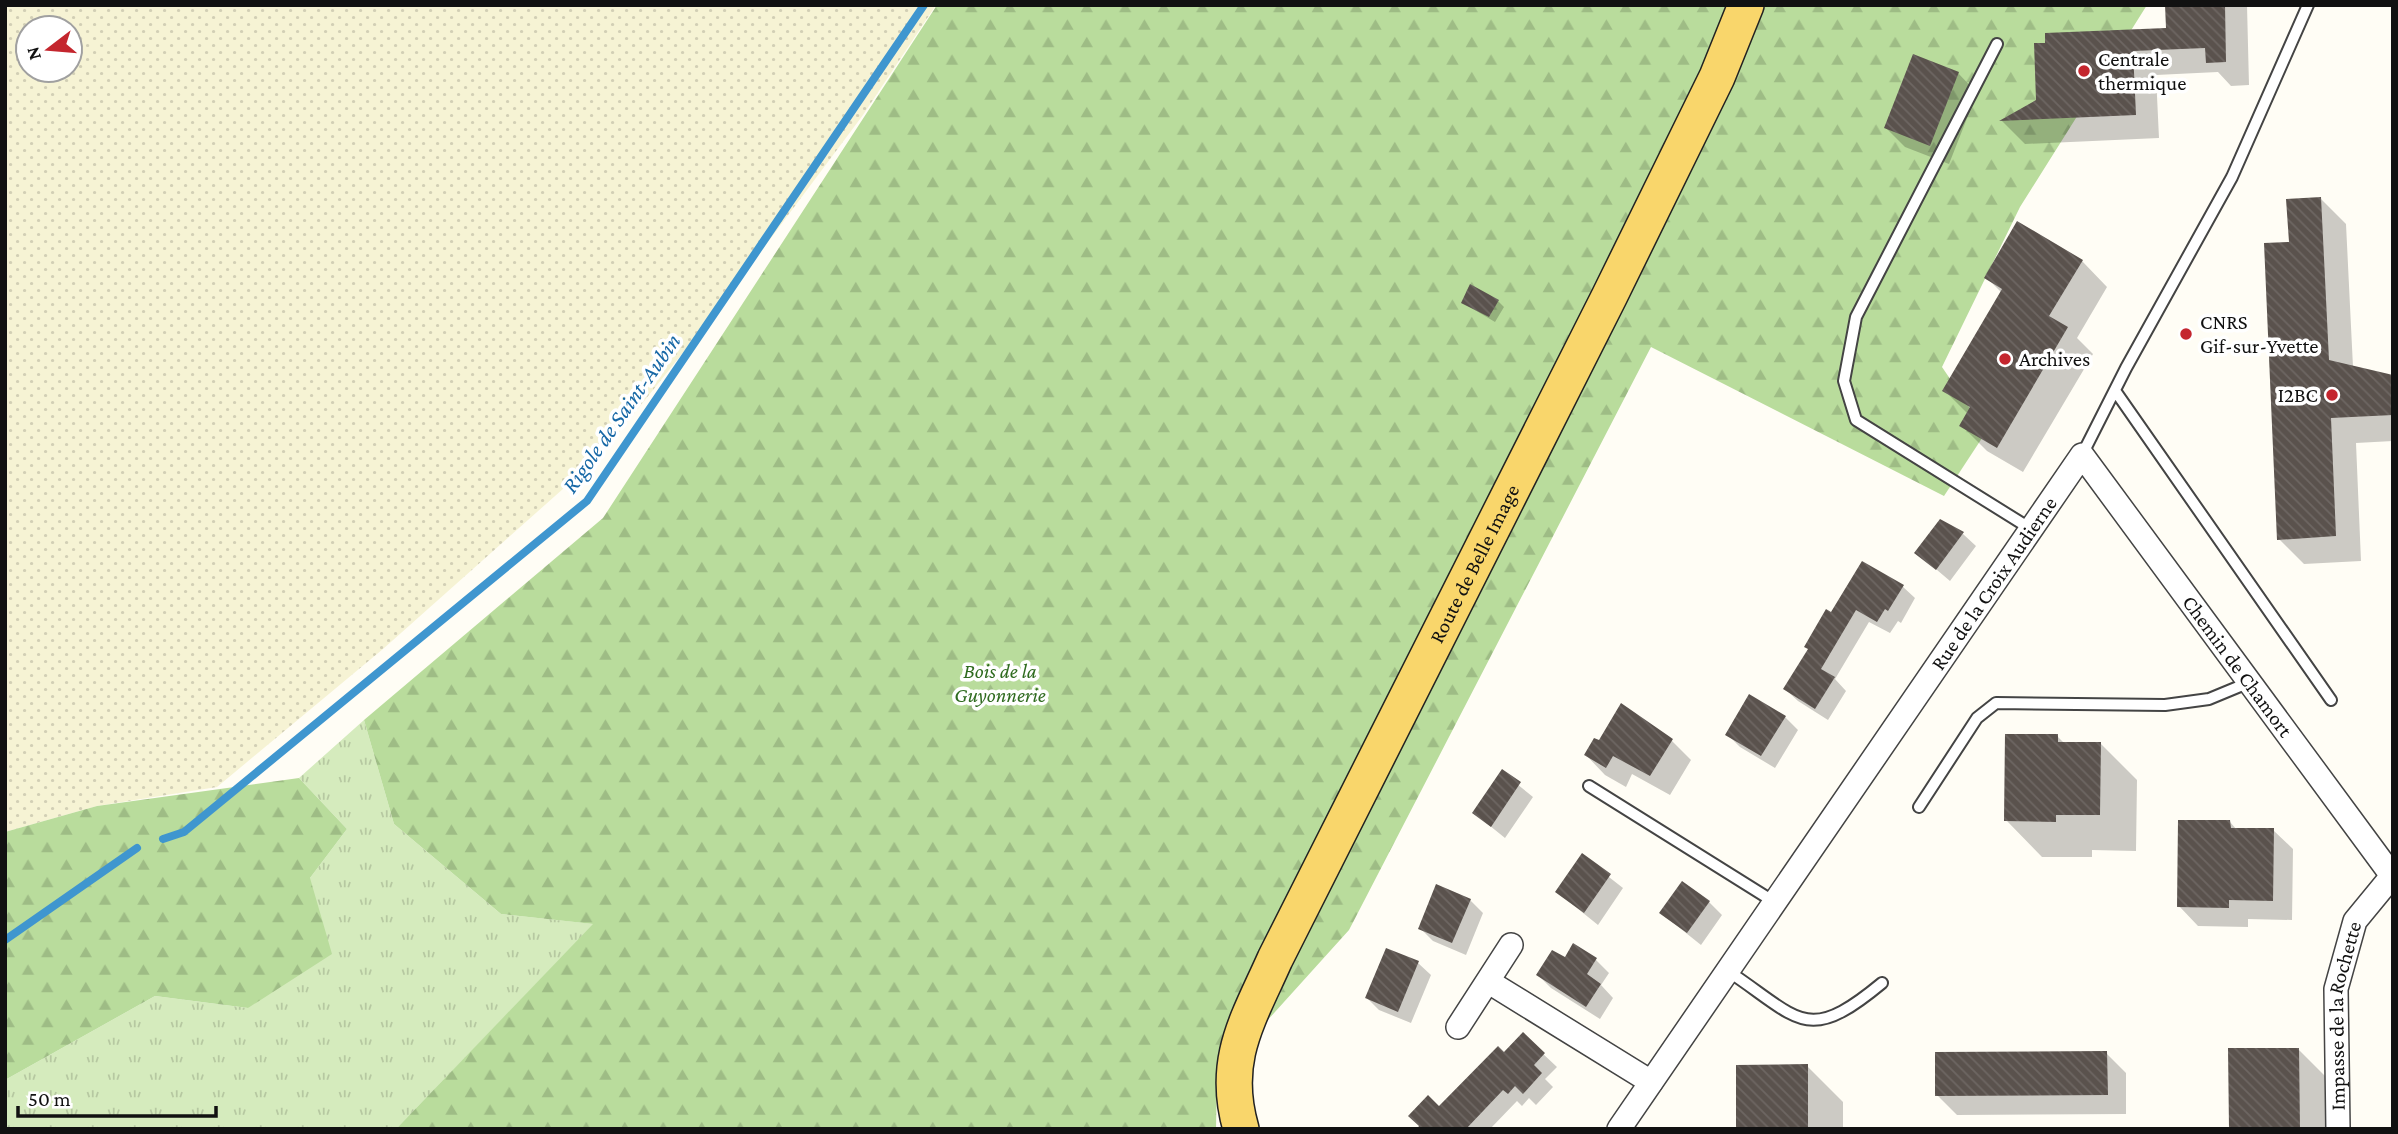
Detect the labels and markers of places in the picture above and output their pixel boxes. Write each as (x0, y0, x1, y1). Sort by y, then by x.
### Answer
place label: Centrale thermique (2098, 47, 2186, 95)
marker: Centrale thermique (2076, 63, 2092, 79)
place label: CNRS Gif-sur-Yvette (2200, 310, 2318, 358)
marker: CNRS Gif-sur-Yvette (2178, 326, 2194, 342)
place label: Archives (2019, 347, 2090, 371)
marker: Archives (1997, 351, 2013, 367)
place label: I2BC (2278, 383, 2318, 407)
marker: I2BC (2324, 387, 2340, 403)

